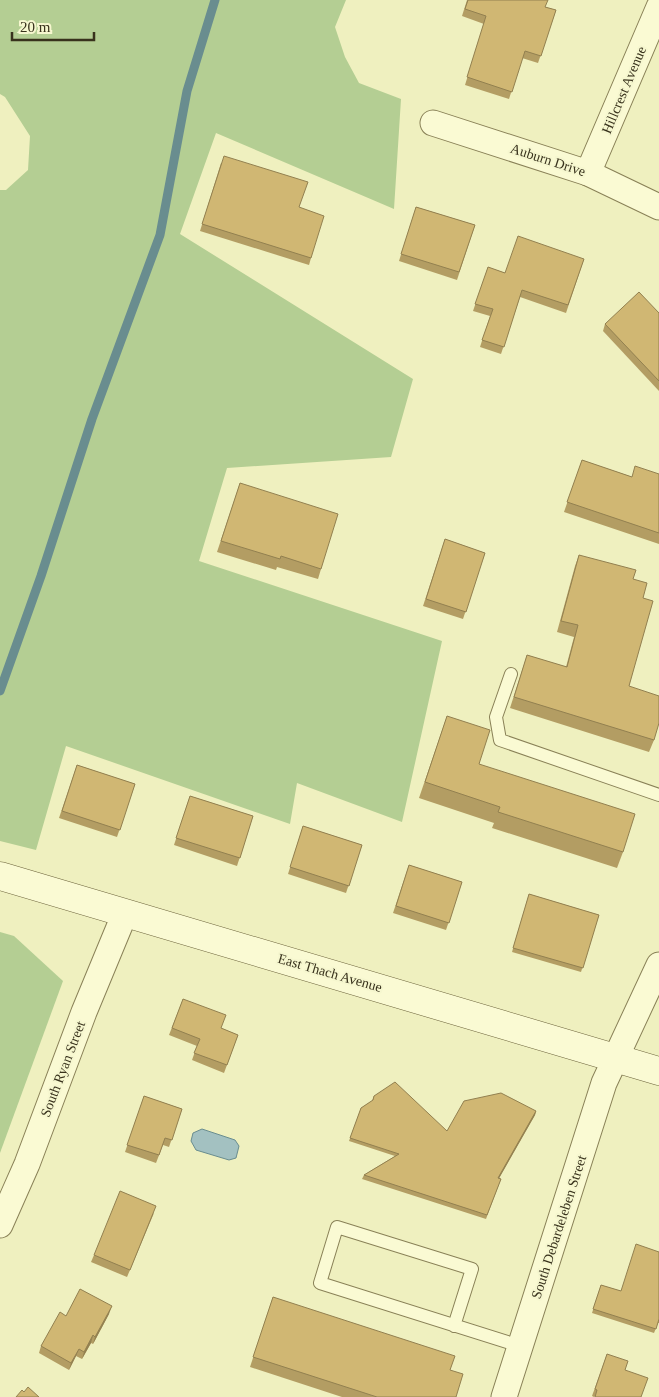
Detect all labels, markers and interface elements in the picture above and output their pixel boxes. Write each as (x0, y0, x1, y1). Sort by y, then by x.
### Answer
scale bar (12, 10, 95, 42)
text: 20 m (20, 19, 51, 35)
street label: Hillcrest Avenue (599, 44, 649, 136)
street label: Auburn Drive (509, 141, 587, 179)
street label: East Thach Avenue (276, 951, 384, 995)
street label: South Ryan Street (38, 1019, 88, 1119)
street label: South Debardeleben Street (529, 1153, 589, 1301)

